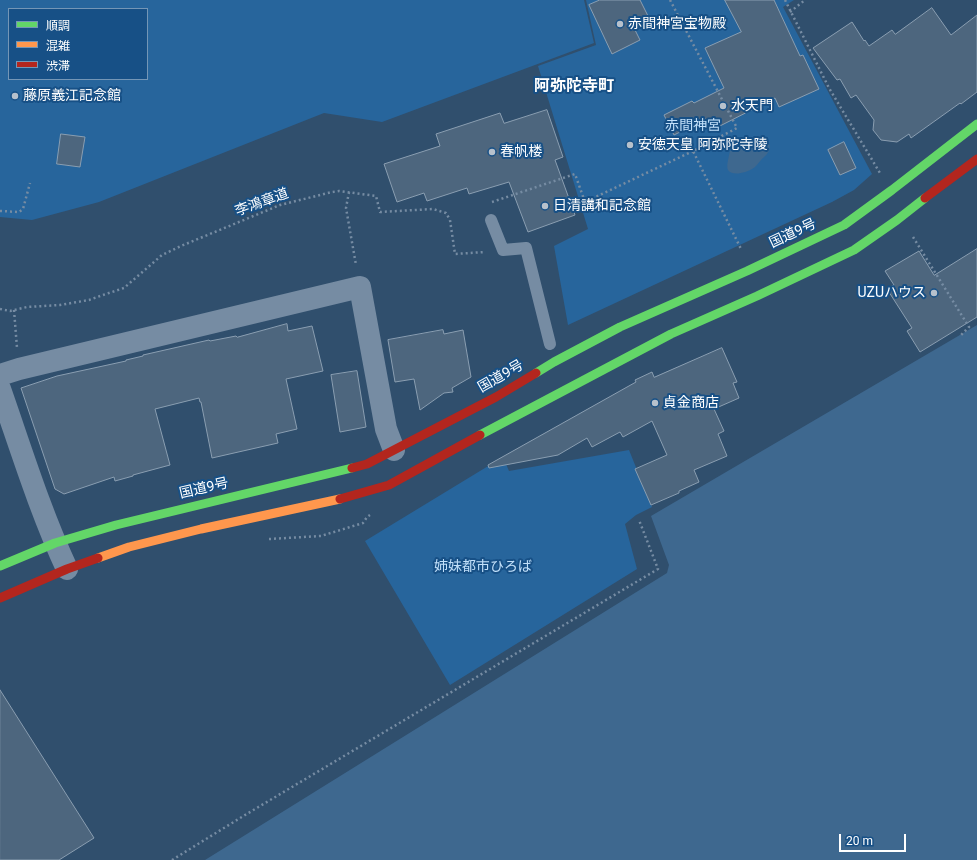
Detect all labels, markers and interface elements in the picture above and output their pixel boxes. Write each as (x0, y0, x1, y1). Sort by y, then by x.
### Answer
legend (8, 8, 148, 80)
place label: 赤間神宮宝物殿 (628, 16, 726, 32)
text: 順調 (46, 19, 70, 33)
marker: 赤間神宮宝物殿 (615, 19, 625, 29)
text: 混雑 (46, 39, 70, 53)
text: 渋滞 (46, 59, 70, 73)
district label: 阿弥陀寺町 (534, 77, 614, 97)
place label: 藤原義江記念館 (23, 88, 121, 104)
marker: 藤原義江記念館 (10, 91, 20, 101)
place label: 水天門 (731, 98, 773, 114)
marker: 水天門 (718, 101, 728, 111)
park label: 赤間神宮 (665, 118, 721, 134)
place label: 安徳天皇 阿弥陀寺陵 (638, 137, 767, 153)
marker: 安徳天皇 阿弥陀寺陵 (625, 140, 635, 150)
place label: 春帆楼 (500, 144, 542, 160)
marker: 春帆楼 (487, 147, 497, 157)
street label: 李鴻章道 (233, 186, 291, 220)
place label: 日清講和記念館 (553, 198, 651, 214)
marker: 日清講和記念館 (540, 201, 550, 211)
street label: 国道9号 (767, 216, 819, 252)
place label: UZUハウス (857, 285, 926, 301)
marker: UZUハウス (929, 288, 939, 298)
street label: 国道9号 (475, 357, 527, 397)
place label: 貞金商店 (663, 395, 719, 411)
marker: 貞金商店 (650, 398, 660, 408)
street label: 国道9号 (178, 475, 230, 503)
park label: 姉妹都市ひろば (434, 559, 532, 575)
scale bar (841, 826, 908, 852)
text: 20 m (846, 834, 873, 848)

